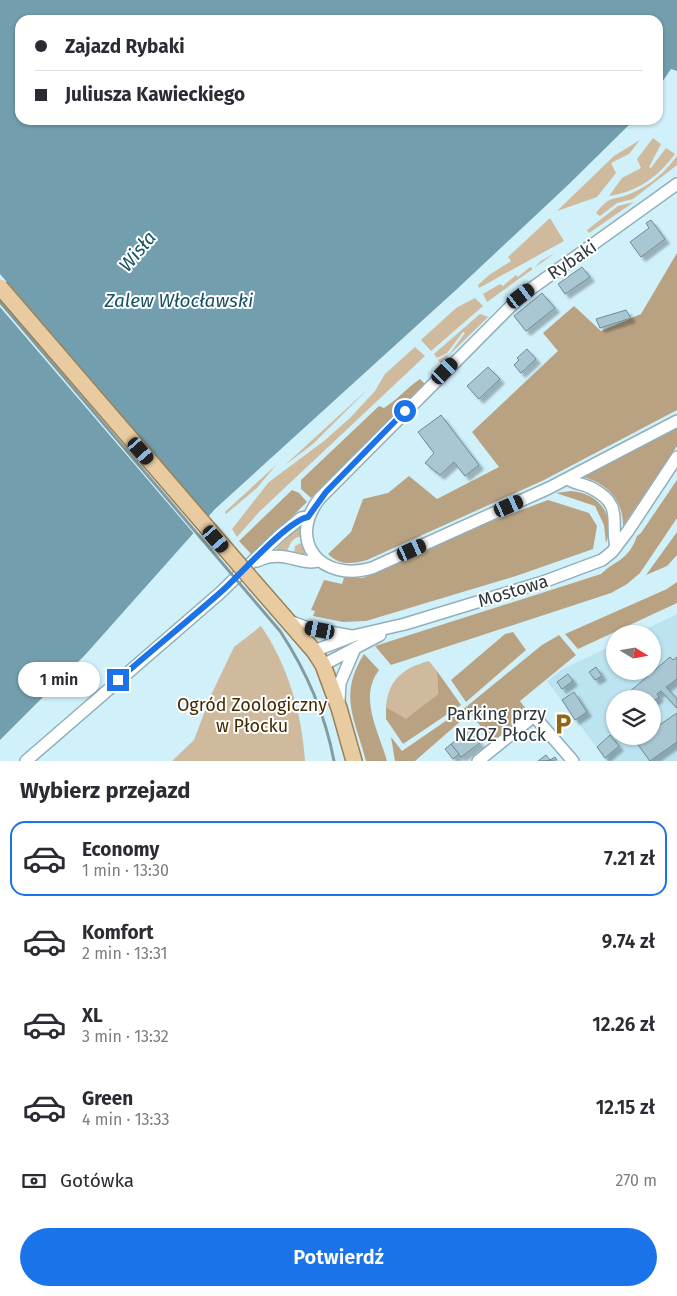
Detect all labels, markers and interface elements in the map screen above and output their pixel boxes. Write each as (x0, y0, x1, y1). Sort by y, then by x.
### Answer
text: Zajazd Rybaki (65, 35, 185, 58)
text: Juliusza Kawieckiego (65, 83, 245, 106)
water label: Wisła (114, 226, 161, 276)
street label: Rybaki (543, 236, 601, 284)
car (504, 281, 537, 311)
water label: Zalew Włocławski (104, 289, 254, 312)
car (429, 355, 460, 387)
route start (394, 400, 416, 422)
car (125, 435, 156, 467)
car (492, 493, 525, 519)
car (200, 523, 231, 555)
car (395, 537, 428, 563)
street label: Mostowa (475, 570, 551, 612)
car (303, 620, 336, 640)
north arrow (606, 625, 661, 680)
map controls (606, 625, 661, 745)
callout: 1 min (18, 662, 100, 698)
route end (107, 669, 129, 691)
text: 1 min (40, 670, 78, 689)
button: layers (606, 690, 661, 745)
park label: Ogród Zoologiczny w Płocku (177, 694, 327, 737)
place label: Parking przy NZOZ Płock (447, 703, 547, 746)
parking icon: Parking przy NZOZ Płock (550, 711, 576, 737)
text: Wybierz przejazd (20, 777, 191, 804)
icon: car (22, 836, 67, 881)
text: Economy (82, 838, 159, 861)
text: 7.21 zł (604, 847, 655, 870)
text: 1 min · 13:30 (82, 861, 169, 880)
icon: car (22, 919, 67, 964)
text: Komfort (82, 921, 153, 944)
text: 9.74 zł (602, 930, 655, 953)
text: 2 min · 13:31 (82, 944, 168, 963)
icon: car (22, 1002, 67, 1047)
text: XL (82, 1004, 103, 1027)
text: 12.26 zł (592, 1013, 655, 1036)
text: 3 min · 13:32 (82, 1027, 169, 1046)
icon: car (22, 1085, 67, 1130)
text: Green (82, 1087, 133, 1110)
text: 12.15 zł (596, 1096, 655, 1119)
text: 4 min · 13:33 (82, 1110, 170, 1129)
icon: cash (20, 1167, 48, 1195)
text: Gotówka (60, 1169, 134, 1192)
text: 270 m (615, 1171, 657, 1190)
button: Potwierdź (20, 1228, 657, 1286)

